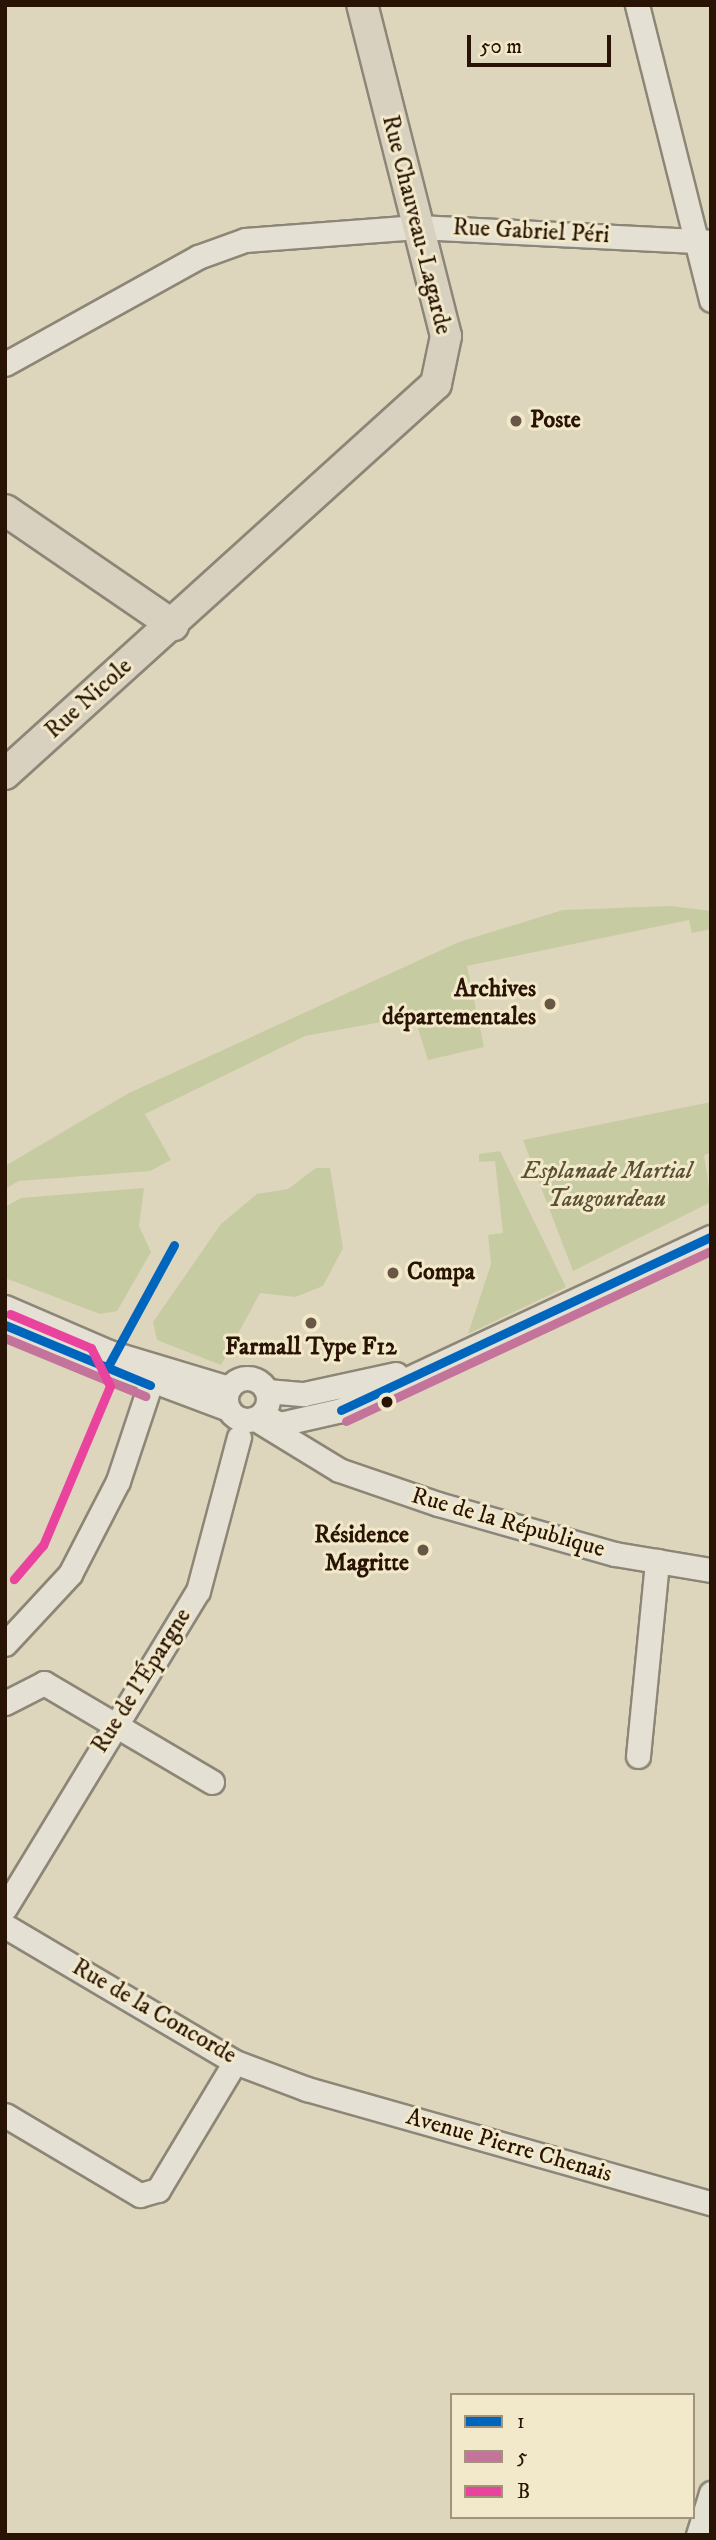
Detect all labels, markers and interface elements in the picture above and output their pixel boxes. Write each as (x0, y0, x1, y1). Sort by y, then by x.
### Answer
scale bar (471, 21, 614, 65)
text: 50 m (480, 34, 522, 60)
street label: Rue Chauveau-Lagarde (375, 112, 457, 338)
street label: Rue Gabriel Péri (452, 214, 610, 250)
place label: Poste (530, 407, 581, 435)
marker: Poste (508, 413, 524, 429)
street label: Rue Nicole (40, 653, 138, 745)
place label: Archives départementales (382, 976, 536, 1032)
marker: Archives départementales (542, 996, 558, 1012)
park label: Esplanade Martial Taugourdeau (522, 1158, 692, 1214)
place label: Compa (407, 1259, 475, 1287)
marker: Compa (385, 1265, 401, 1281)
marker: Farmall Type F12 (303, 1315, 319, 1331)
place label: Farmall Type F12 (225, 1334, 397, 1362)
unlabelled marker (380, 1395, 394, 1409)
street label: Rue de la République (408, 1482, 608, 1564)
place label: Résidence Magritte (314, 1522, 409, 1578)
marker: Résidence Magritte (415, 1542, 431, 1558)
street label: Rue de l'Épargne (86, 1603, 198, 1759)
street label: Rue de la Concorde (67, 1953, 241, 2071)
street label: Avenue Pierre Chenais (403, 2103, 615, 2189)
legend (450, 2393, 695, 2519)
text: 1 (517, 2409, 525, 2435)
text: 5 (517, 2444, 527, 2470)
text: B (517, 2479, 530, 2505)

